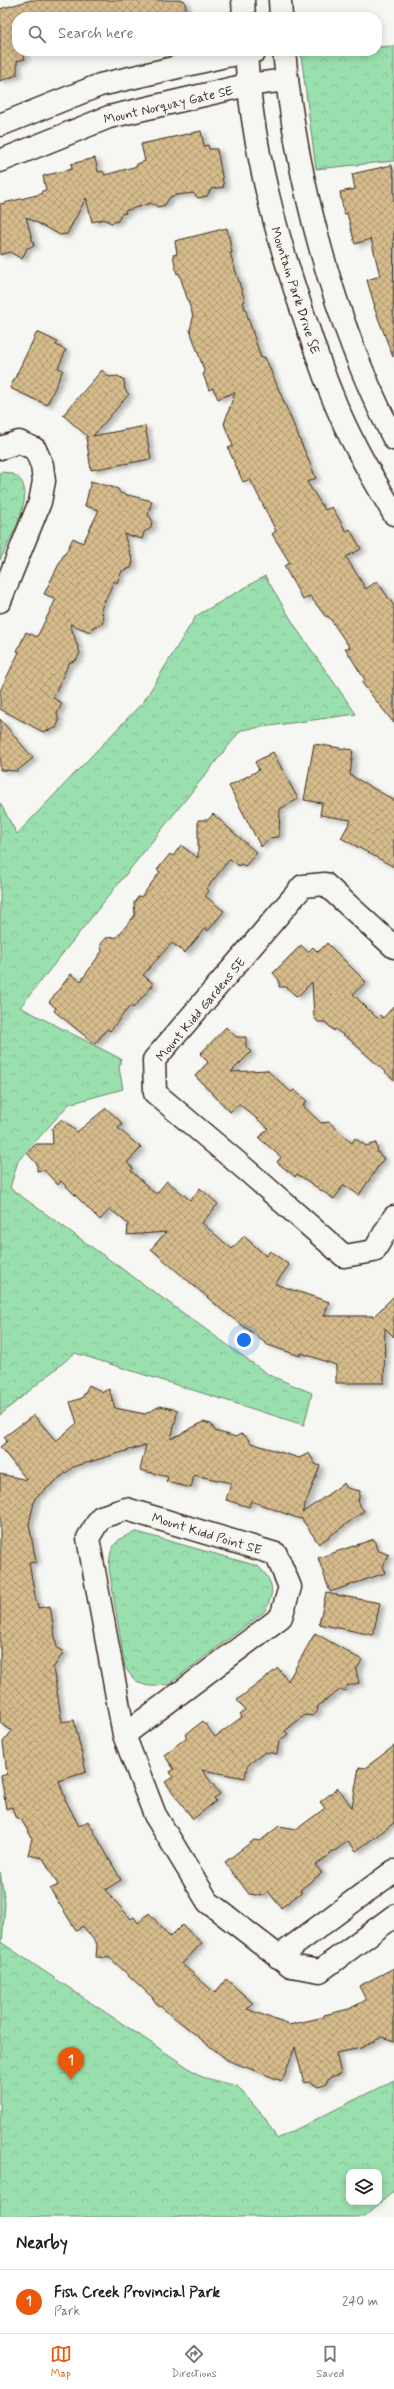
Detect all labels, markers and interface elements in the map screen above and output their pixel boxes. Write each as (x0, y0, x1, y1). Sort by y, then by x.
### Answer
search box (12, 12, 382, 56)
icon: search (26, 23, 48, 45)
text: Search here (58, 24, 134, 44)
street label: Mount Norquay Gate SE (102, 82, 235, 129)
street label: Mountain Park Drive SE (266, 225, 323, 357)
street label: Mount Kidd Gardens SE (153, 954, 250, 1066)
your location (234, 1330, 254, 1350)
street label: Mount Kidd Point SE (150, 1510, 264, 1559)
pin: 1 (58, 2047, 84, 2080)
map controls (346, 2169, 382, 2205)
button: layers (346, 2169, 382, 2205)
text: Nearby (16, 2232, 68, 2254)
text: Fish Creek Provincial Park (54, 2283, 220, 2303)
text: 1 (26, 2293, 32, 2310)
text: 240 m (342, 2293, 378, 2310)
text: Park (54, 2303, 80, 2320)
tab: Map (50, 2343, 72, 2381)
tab: Directions (171, 2343, 217, 2381)
tab: Saved (316, 2343, 344, 2381)

